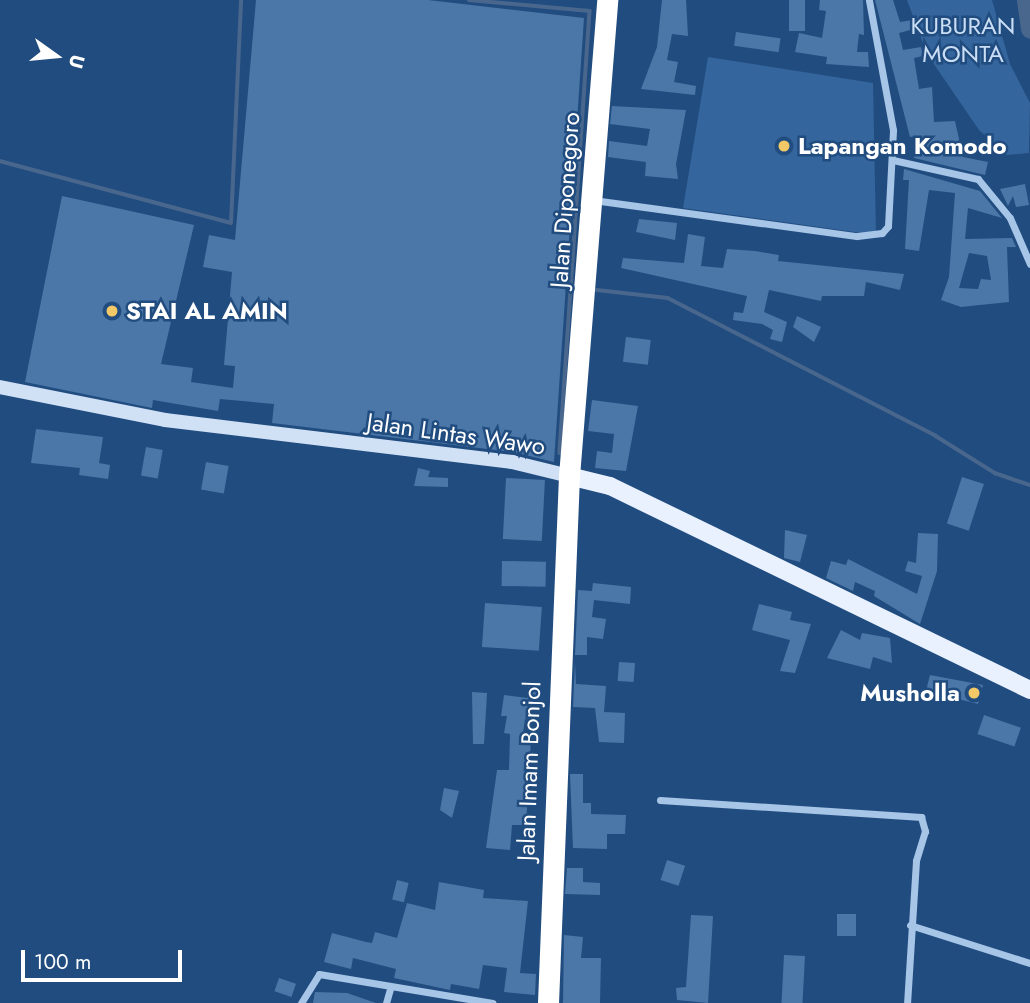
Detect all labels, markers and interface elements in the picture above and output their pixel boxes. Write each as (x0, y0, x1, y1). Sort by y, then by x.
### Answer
park label: KUBURAN MONTA (911, 12, 1015, 68)
north arrow (21, 21, 91, 91)
text: U (62, 52, 92, 71)
street label: Jalan Diponegoro (544, 111, 586, 289)
place label: Lapangan Komodo (798, 132, 1007, 160)
marker: Lapangan Komodo (776, 138, 792, 154)
place label: STAI AL AMIN (126, 297, 288, 325)
marker: STAI AL AMIN (104, 303, 120, 319)
street label: Jalan Lintas Wawo (365, 407, 547, 461)
place label: Musholla (860, 679, 960, 707)
street label: Jalan Imam Bonjol (511, 681, 547, 861)
marker: Musholla (966, 685, 982, 701)
scale bar (24, 936, 186, 980)
text: 100 m (34, 947, 91, 977)

